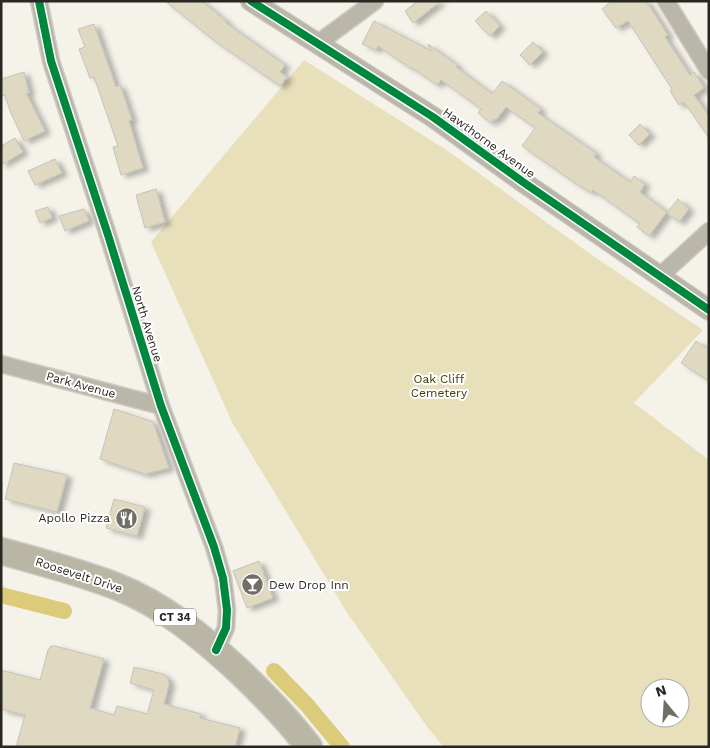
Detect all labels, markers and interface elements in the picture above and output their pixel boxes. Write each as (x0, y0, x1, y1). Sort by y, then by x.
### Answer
street label: Hawthorne Avenue (440, 105, 538, 181)
street label: North Avenue (129, 284, 165, 364)
street label: Park Avenue (45, 369, 117, 401)
park label: Oak Cliff Cemetery (411, 372, 468, 400)
restaurant icon: Apollo Pizza (114, 506, 138, 530)
place label: Apollo Pizza (39, 511, 110, 525)
street label: Roosevelt Drive (34, 554, 124, 596)
bar icon: Dew Drop Inn (241, 573, 265, 597)
place label: Dew Drop Inn (269, 578, 349, 592)
road number: CT 34 (154, 608, 196, 626)
north arrow (640, 678, 690, 728)
text: N (654, 681, 668, 700)

